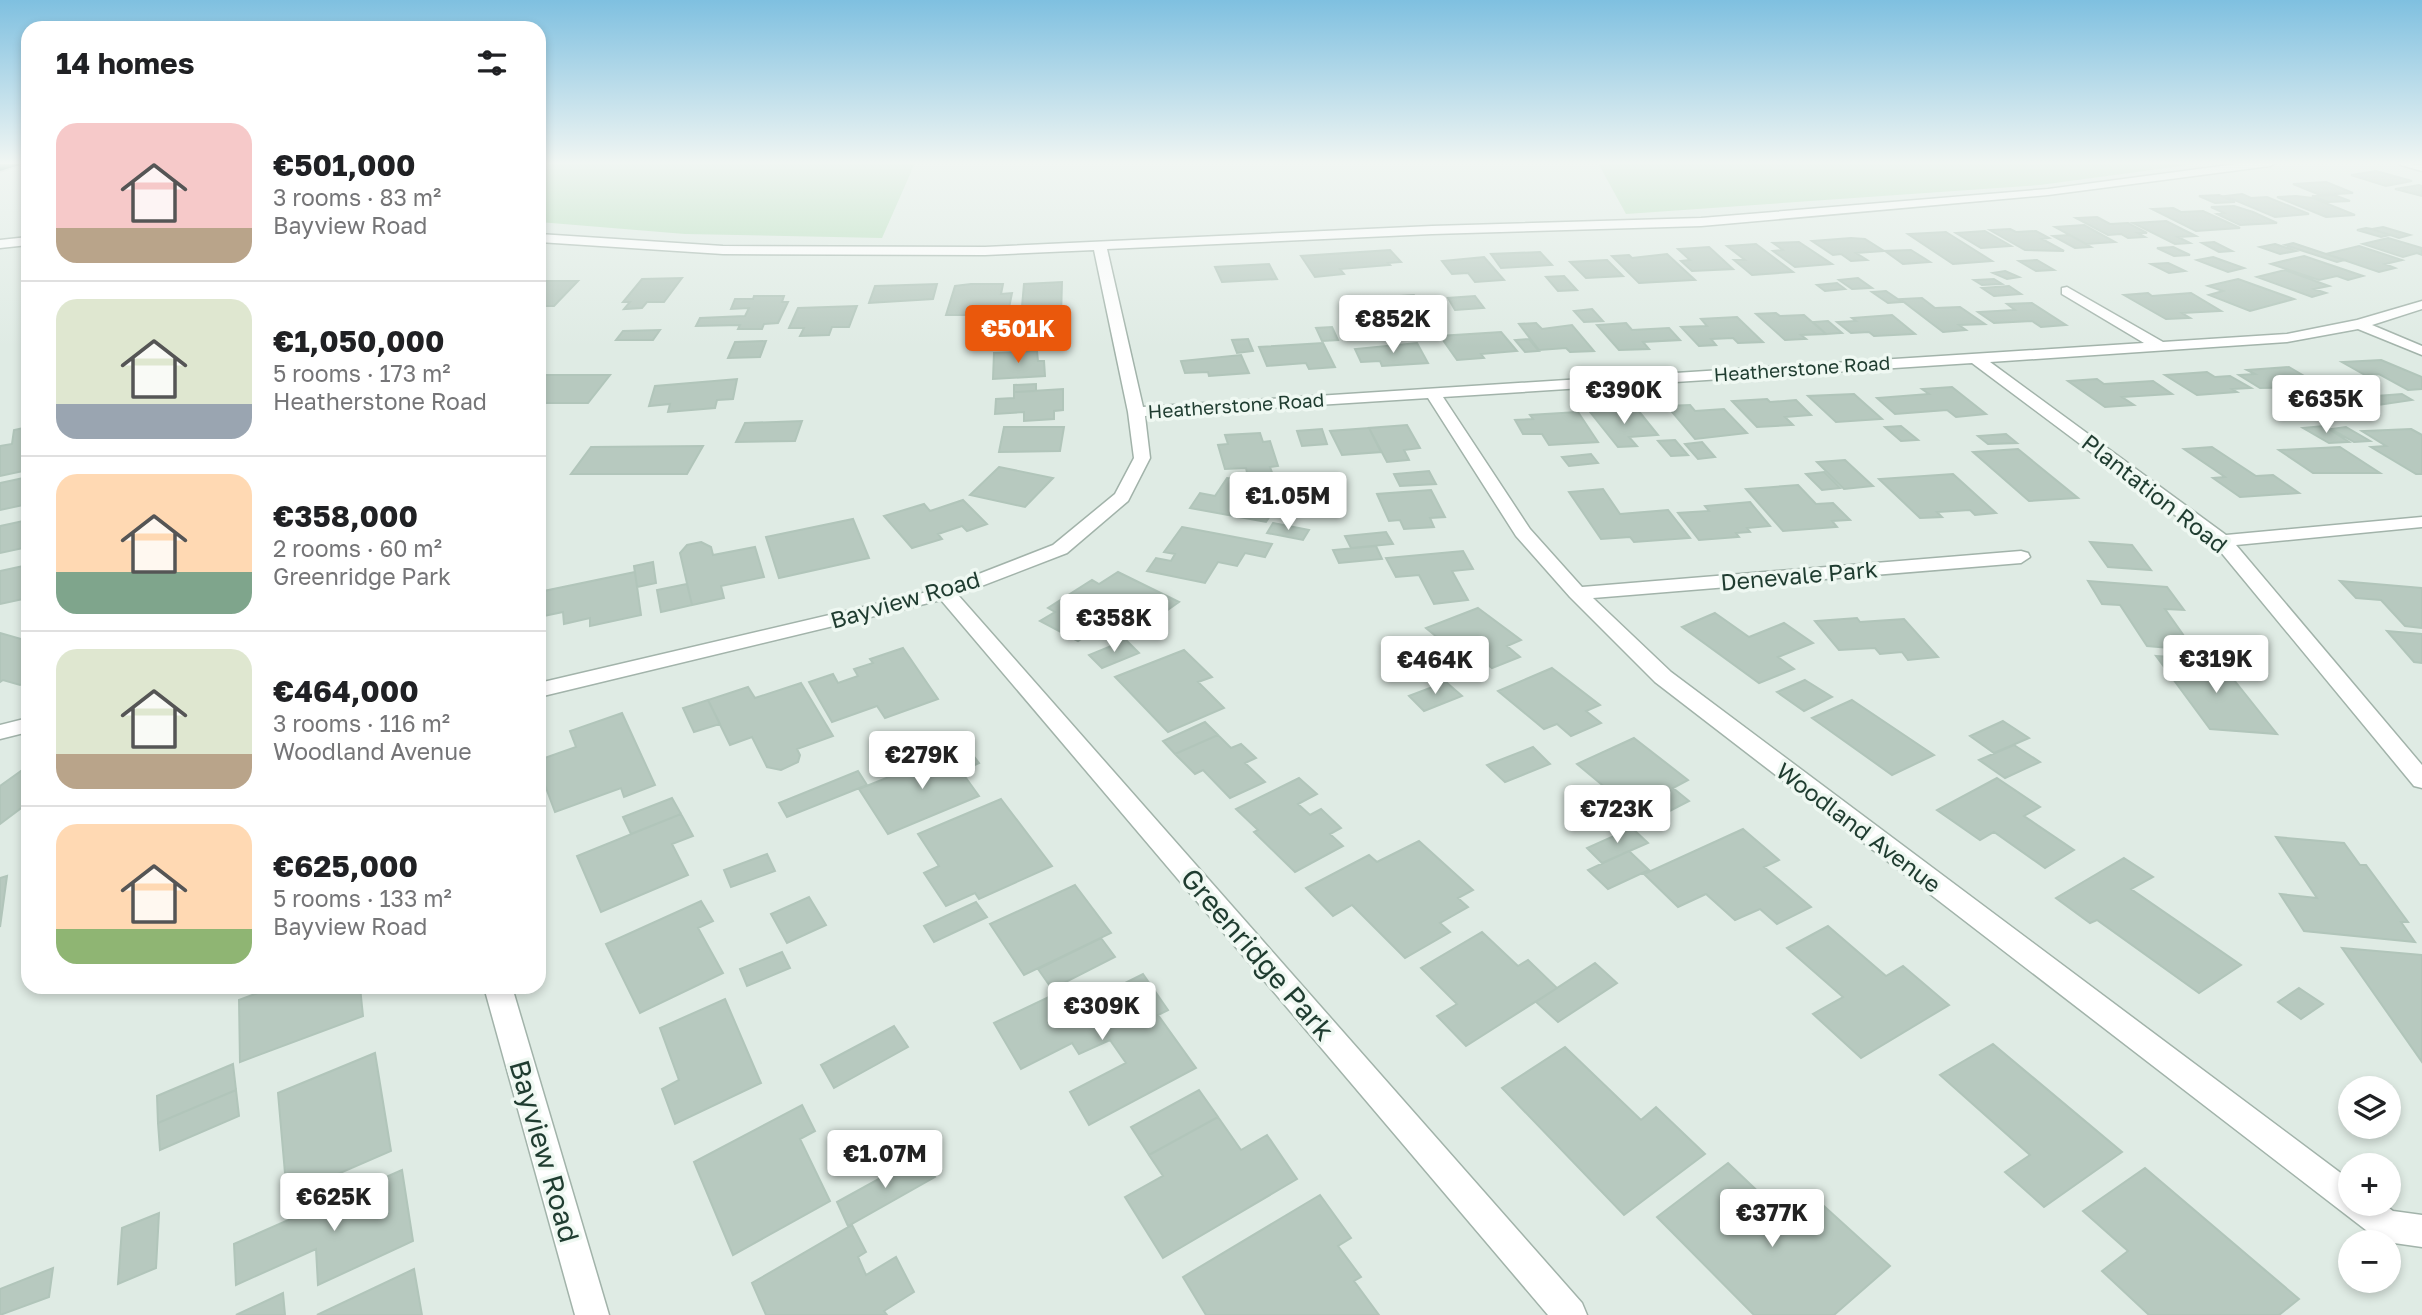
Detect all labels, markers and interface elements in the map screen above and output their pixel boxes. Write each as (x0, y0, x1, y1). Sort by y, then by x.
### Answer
icon: filters (473, 44, 511, 82)
text: 14 homes (56, 45, 195, 81)
text: €501,000 (273, 147, 416, 183)
icon: home (112, 151, 196, 235)
text: 3 rooms · 83 m² (273, 183, 441, 211)
text: Bayview Road (273, 211, 427, 239)
pin: €852K (1344, 296, 1442, 355)
text: €852K (1355, 304, 1431, 332)
pin: €501K (969, 306, 1067, 365)
text: €501K (981, 314, 1055, 342)
text: €1,050,000 (273, 323, 445, 359)
icon: home (112, 327, 196, 411)
street label: Heatherstone Road (1713, 350, 1891, 386)
text: 5 rooms · 173 m² (273, 359, 451, 387)
pin: €390K (1575, 366, 1673, 426)
text: €390K (1586, 375, 1662, 403)
pin: €635K (2277, 376, 2375, 435)
text: €635K (2288, 384, 2364, 412)
text: Heatherstone Road (273, 387, 487, 415)
street label: Heatherstone Road (1147, 387, 1325, 423)
street label: Plantation Road (2077, 428, 2233, 558)
pin: €1.05M (1231, 472, 1345, 532)
text: €1.05M (1246, 481, 1330, 509)
text: €358,000 (273, 498, 418, 534)
icon: home (112, 502, 196, 586)
text: 2 rooms · 60 m² (273, 534, 442, 562)
street label: Denevale Park (1719, 554, 1879, 596)
text: Greenridge Park (273, 562, 451, 590)
street label: Bayview Road (827, 564, 983, 634)
pin: €358K (1065, 594, 1163, 654)
text: €358K (1076, 603, 1152, 631)
pin: €464K (1386, 636, 1484, 696)
pin: €319K (2167, 636, 2265, 695)
text: €319K (2179, 644, 2253, 672)
text: €464K (1397, 645, 1473, 673)
text: €464,000 (273, 673, 419, 709)
icon: home (112, 677, 196, 761)
text: 3 rooms · 116 m² (273, 709, 450, 737)
pin: €279K (873, 732, 971, 791)
text: Woodland Avenue (273, 737, 472, 765)
text: €279K (885, 740, 959, 768)
street label: Woodland Avenue (1771, 756, 1947, 898)
pin: €723K (1568, 786, 1666, 845)
text: €723K (1580, 794, 1654, 822)
text: €625,000 (273, 848, 418, 884)
icon: home (112, 852, 196, 936)
street label: Greenridge Park (1174, 861, 1342, 1047)
text: 5 rooms · 133 m² (273, 884, 452, 912)
text: Bayview Road (273, 912, 427, 940)
pin: €309K (1053, 982, 1151, 1042)
text: €309K (1064, 991, 1140, 1019)
street label: Bayview Road (503, 1056, 587, 1246)
map controls (2338, 1076, 2401, 1293)
button: layers (2338, 1076, 2401, 1139)
pin: €1.07M (828, 1130, 942, 1190)
text: €1.07M (843, 1139, 927, 1167)
button: + (2338, 1153, 2401, 1216)
pin: €625K (285, 1174, 383, 1233)
text: €625K (296, 1182, 372, 1210)
pin: €377K (1723, 1190, 1821, 1249)
text: €377K (1736, 1198, 1808, 1226)
button: − (2338, 1230, 2401, 1293)

